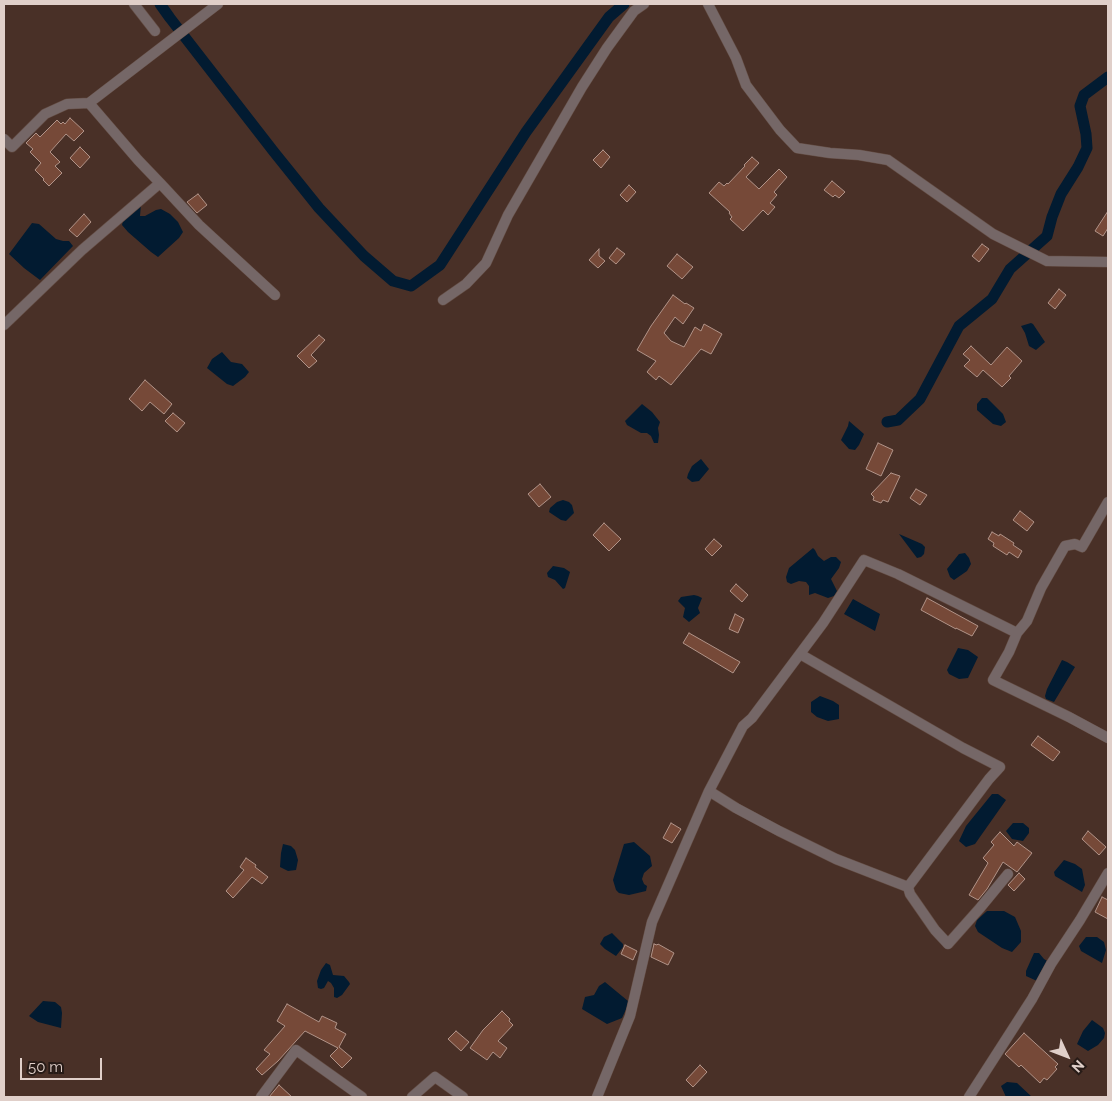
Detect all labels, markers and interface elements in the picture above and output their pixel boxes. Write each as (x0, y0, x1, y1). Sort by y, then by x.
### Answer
north arrow (1042, 1031, 1092, 1081)
scale bar (22, 1048, 105, 1080)
text: N (1068, 1057, 1087, 1076)
text: 50 m (28, 1058, 63, 1076)

